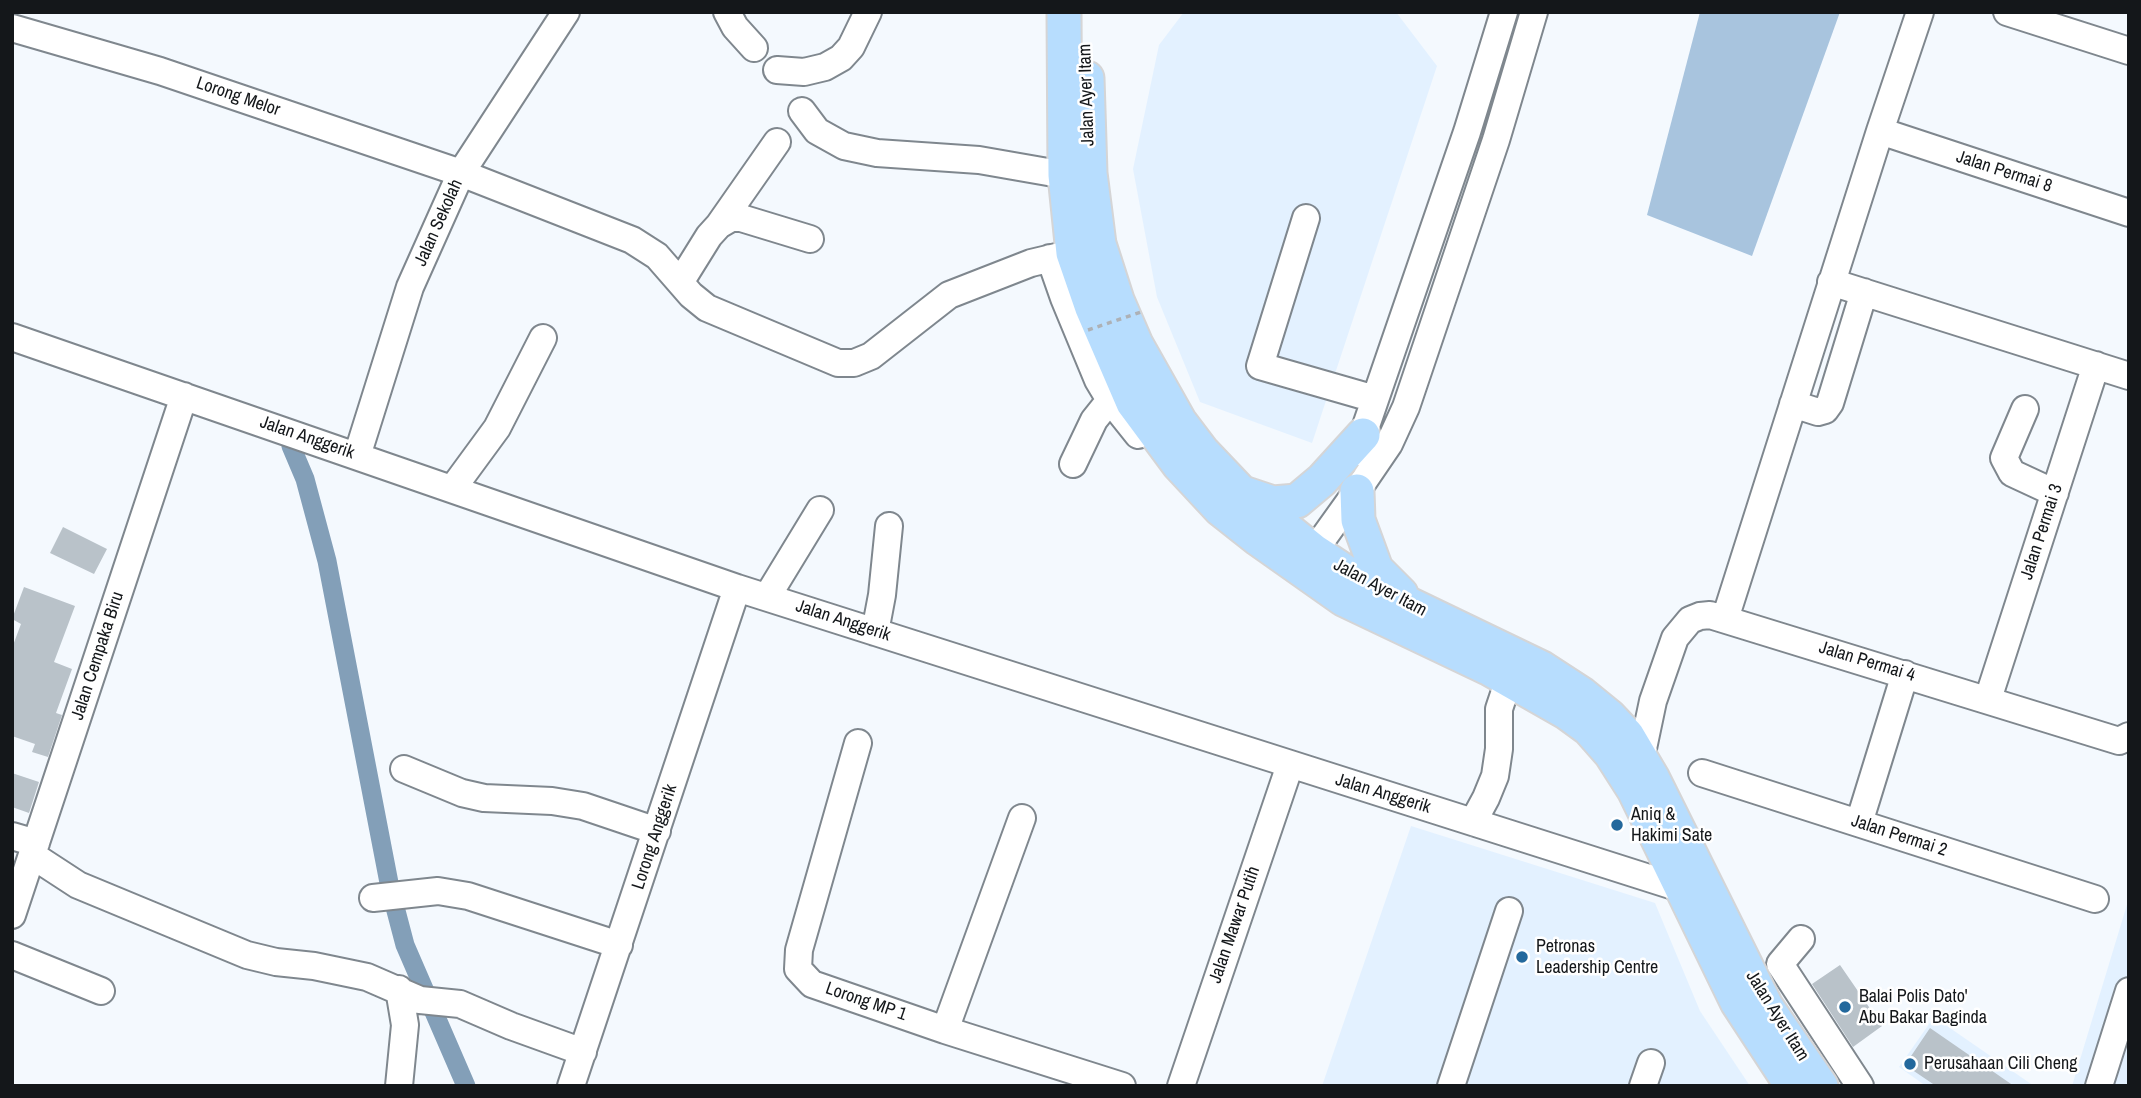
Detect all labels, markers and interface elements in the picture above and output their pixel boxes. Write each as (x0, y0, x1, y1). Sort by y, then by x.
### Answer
street label: Jalan Ayer Itam (1074, 44, 1100, 146)
street label: Lorong Melor (193, 73, 283, 121)
street label: Jalan Permai 8 (1953, 146, 2055, 198)
street label: Jalan Sekolah (410, 176, 468, 270)
street label: Jalan Anggerik (257, 412, 357, 464)
street label: Jalan Permai 3 (2016, 481, 2068, 583)
street label: Jalan Ayer Itam (1330, 554, 1430, 622)
street label: Jalan Cempaka Biru (67, 589, 129, 723)
street label: Jalan Anggerik (793, 596, 893, 646)
street label: Jalan Permai 4 (1816, 637, 1918, 687)
street label: Jalan Anggerik (1333, 769, 1433, 819)
street label: Lorong Anggerik (628, 782, 682, 892)
place label: Aniq & Hakimi Sate (1631, 804, 1712, 846)
street label: Jalan Permai 2 (1848, 810, 1950, 862)
marker: Aniq & Hakimi Sate (1609, 817, 1625, 833)
street label: Jalan Mawar Putih (1205, 864, 1265, 986)
place label: Petronas Leadership Centre (1536, 936, 1658, 978)
marker: Petronas Leadership Centre (1514, 949, 1530, 965)
street label: Jalan Ayer Itam (1741, 967, 1813, 1065)
street label: Lorong MP 1 (823, 978, 909, 1026)
place label: Balai Polis Dato' Abu Bakar Baginda (1859, 986, 1987, 1028)
marker: Balai Polis Dato' Abu Bakar Baginda (1837, 999, 1853, 1015)
place label: Perusahaan Cili Cheng (1924, 1053, 2077, 1075)
marker: Perusahaan Cili Cheng (1902, 1056, 1918, 1072)

